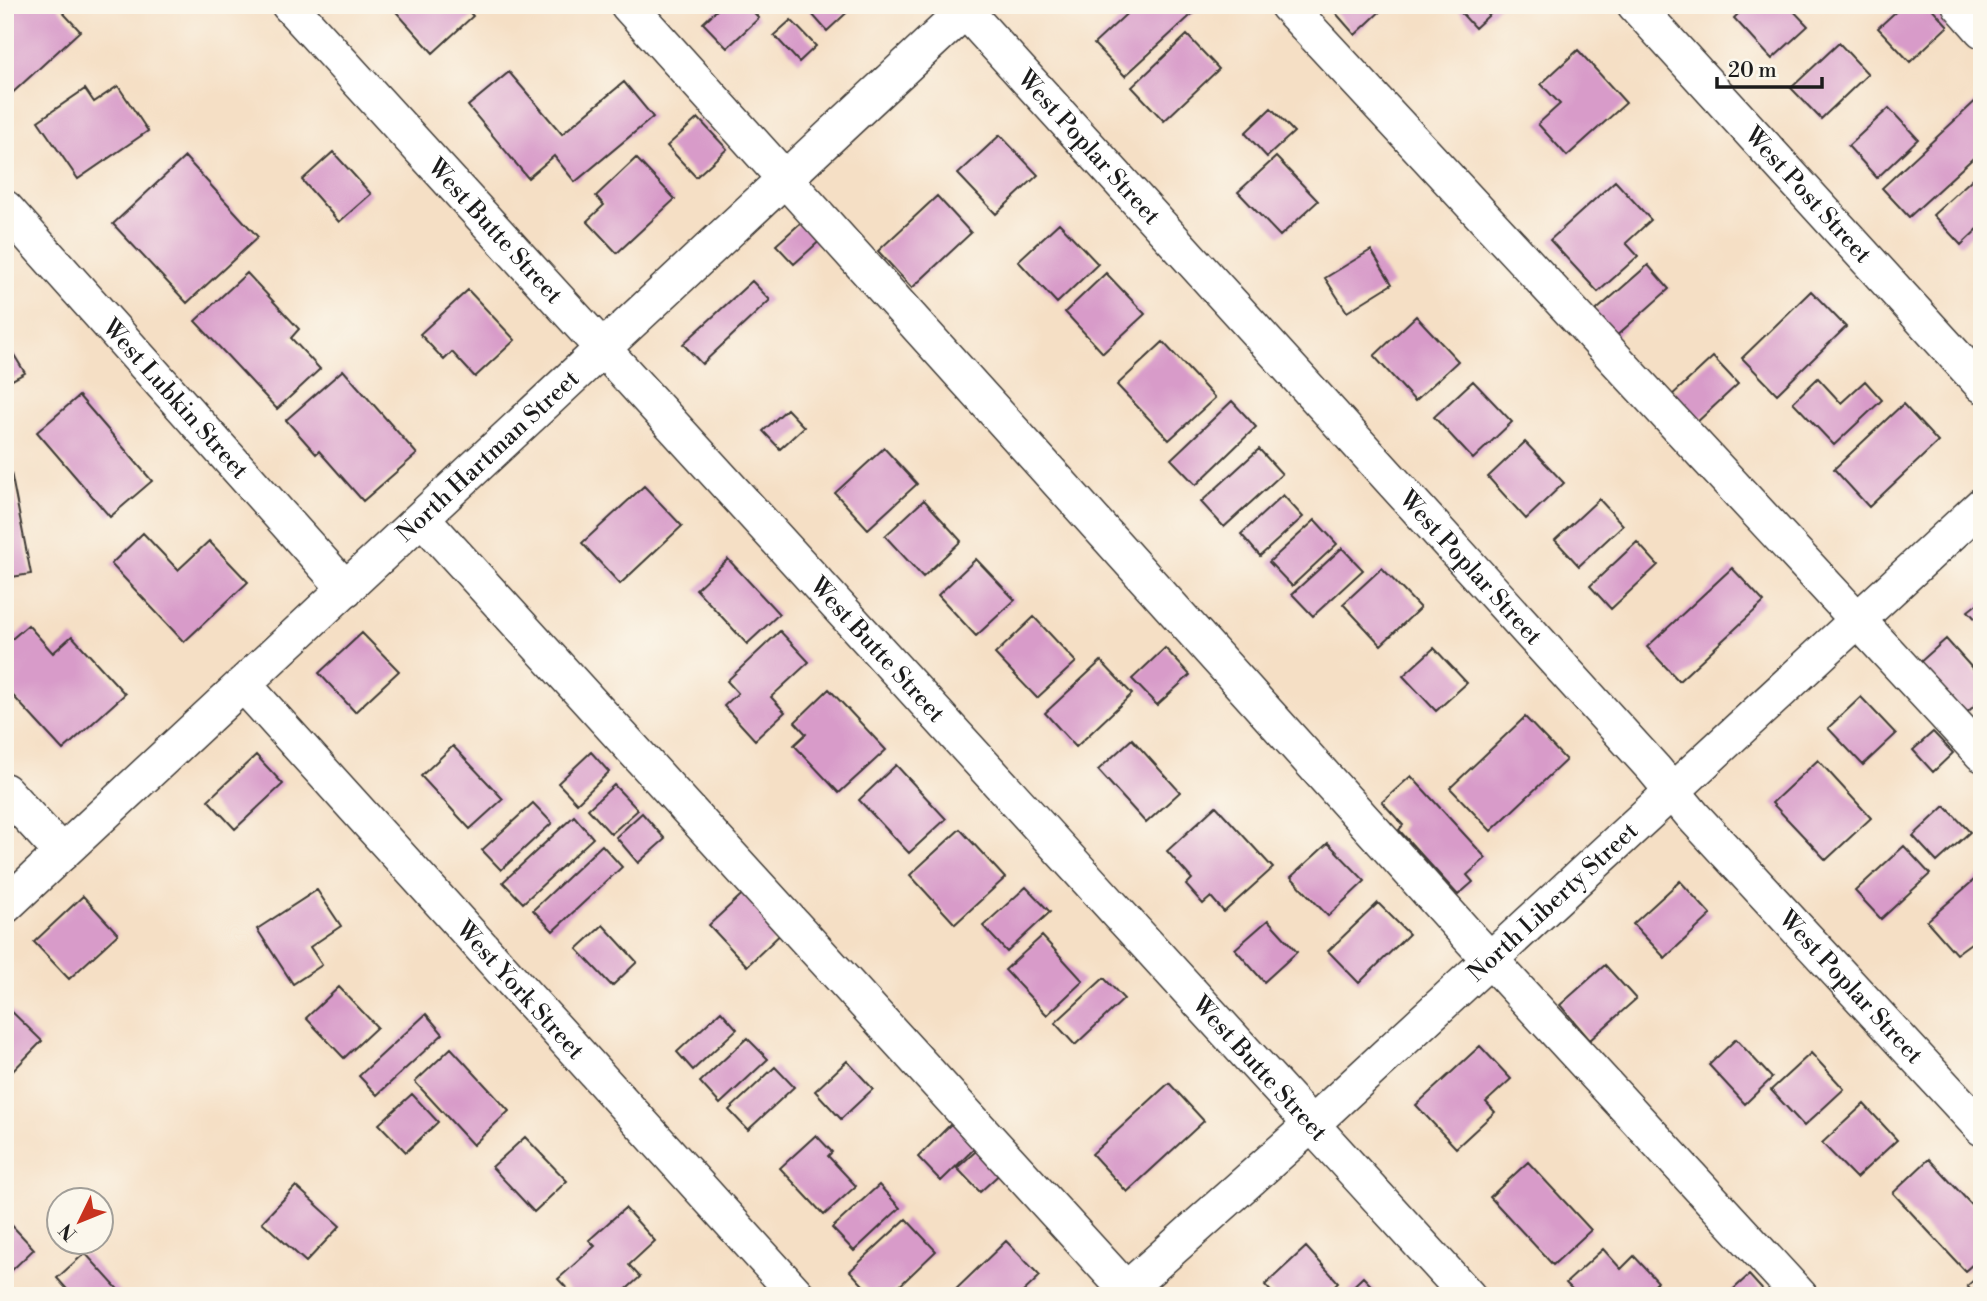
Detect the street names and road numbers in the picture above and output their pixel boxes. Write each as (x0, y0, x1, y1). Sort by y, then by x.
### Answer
street label: West Poplar Street (1010, 63, 1167, 232)
street label: West Post Street (1737, 120, 1878, 270)
street label: West Butte Street (420, 152, 569, 311)
street label: West Lubkin Street (95, 312, 255, 486)
street label: North Hartman Street (391, 364, 586, 549)
street label: West Poplar Street (1392, 484, 1548, 652)
street label: West Butte Street (802, 571, 951, 730)
street label: North Liberty Street (1462, 816, 1645, 989)
street label: West Poplar Street (1771, 904, 1929, 1071)
street label: West York Street (449, 914, 591, 1067)
street label: West Butte Street (1185, 989, 1334, 1148)

